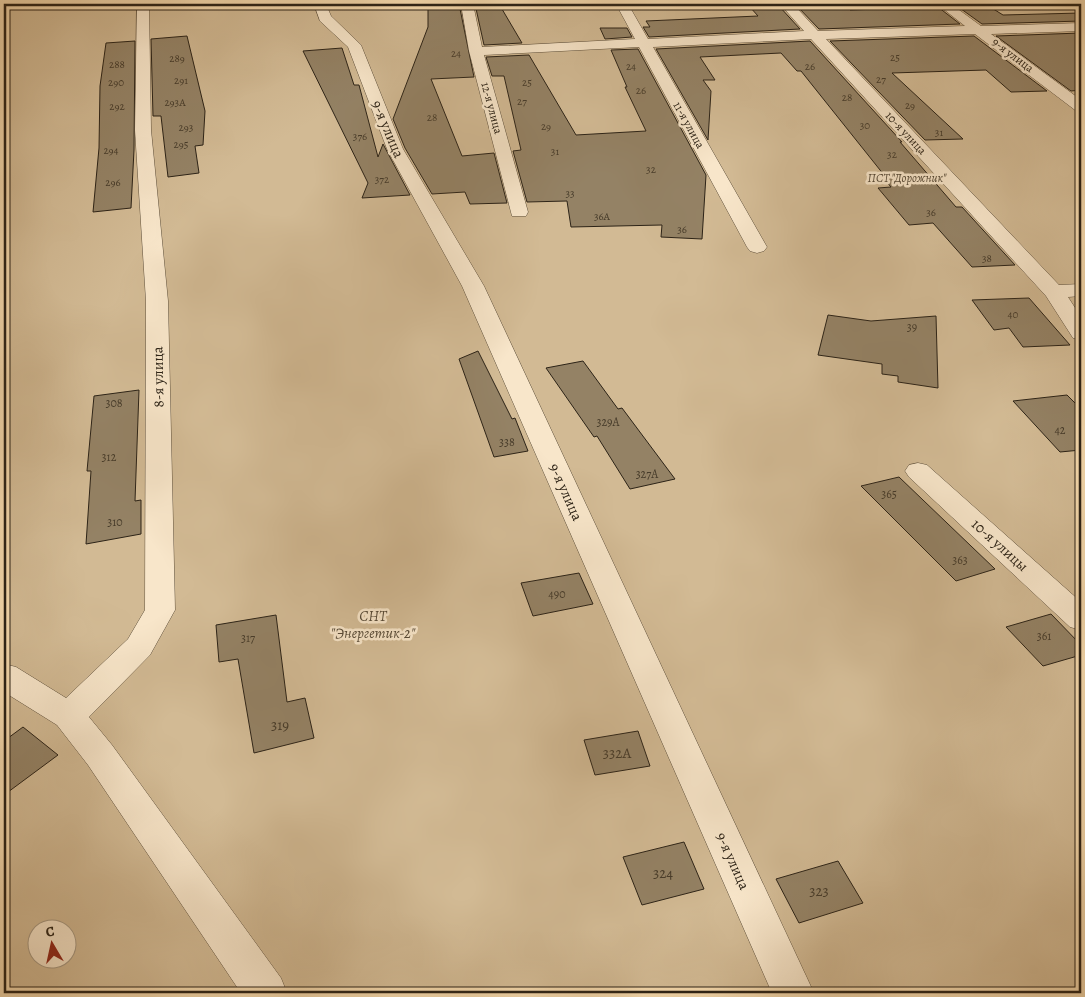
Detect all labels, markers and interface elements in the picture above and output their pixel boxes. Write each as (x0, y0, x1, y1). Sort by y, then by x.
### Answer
street label: 9-я улица (989, 34, 1038, 76)
house number: 24 (451, 46, 461, 61)
house number: 25 (890, 50, 900, 65)
house number: 289 (169, 51, 185, 66)
house number: 288 (109, 57, 125, 72)
house number: 24 (626, 59, 636, 74)
house number: 26 (805, 59, 815, 74)
house number: 27 (876, 72, 886, 87)
house number: 291 (174, 73, 188, 88)
house number: 290 (108, 75, 124, 90)
house number: 25 (522, 75, 532, 90)
street label: 12-я улица (477, 80, 507, 136)
house number: 26 (636, 83, 646, 98)
house number: 28 (842, 90, 852, 105)
house number: 27 (517, 94, 527, 109)
house number: 293А (164, 95, 186, 110)
street label: 9-я улица (367, 97, 409, 161)
house number: 29 (905, 98, 915, 113)
house number: 292 (109, 99, 125, 114)
street label: 11-я улица (670, 99, 709, 152)
street label: 10-я улица (882, 108, 930, 158)
house number: 28 (427, 110, 437, 125)
house number: 30 (860, 118, 870, 133)
house number: 29 (541, 119, 551, 134)
house number: 293 (179, 120, 193, 135)
house number: 31 (935, 125, 943, 140)
house number: 376 (353, 129, 367, 144)
house number: 295 (174, 137, 189, 152)
house number: 294 (103, 143, 119, 158)
house number: 31 (551, 144, 559, 159)
house number: 32 (887, 147, 897, 162)
house number: 32 (646, 162, 656, 177)
park label: ПСТ "Дорожник" (868, 170, 947, 186)
house number: 372 (375, 172, 389, 187)
house number: 296 (105, 175, 121, 190)
house number: 33 (565, 186, 575, 201)
house number: 36 (926, 205, 936, 220)
house number: 36А (594, 209, 611, 224)
house number: 36 (677, 222, 687, 237)
house number: 38 (982, 251, 992, 266)
house number: 40 (1008, 307, 1019, 322)
house number: 39 (907, 319, 917, 335)
street label: 8-я улица (147, 346, 169, 408)
house number: 308 (105, 395, 123, 411)
house number: 329А (596, 414, 621, 430)
house number: 42 (1054, 422, 1066, 438)
house number: 338 (499, 434, 515, 450)
house number: 312 (102, 449, 117, 465)
street label: 9-я улица (545, 460, 588, 524)
house number: 327А (636, 466, 659, 482)
house number: 365 (881, 486, 897, 502)
house number: 310 (107, 514, 123, 530)
street label: 10-я улицы (967, 514, 1033, 576)
house number: 363 (952, 552, 968, 568)
house number: 490 (548, 586, 566, 602)
park label: СHТ "Энергетик-2" (331, 606, 416, 643)
house number: 361 (1037, 628, 1051, 644)
house number: 317 (241, 630, 256, 646)
house number: 319 (271, 715, 289, 735)
house number: 332А (603, 743, 631, 763)
street label: 9-я улица (712, 829, 755, 893)
house number: 324 (653, 863, 673, 883)
house number: 323 (809, 881, 829, 901)
north arrow (28, 920, 78, 970)
text: С (44, 922, 56, 942)

